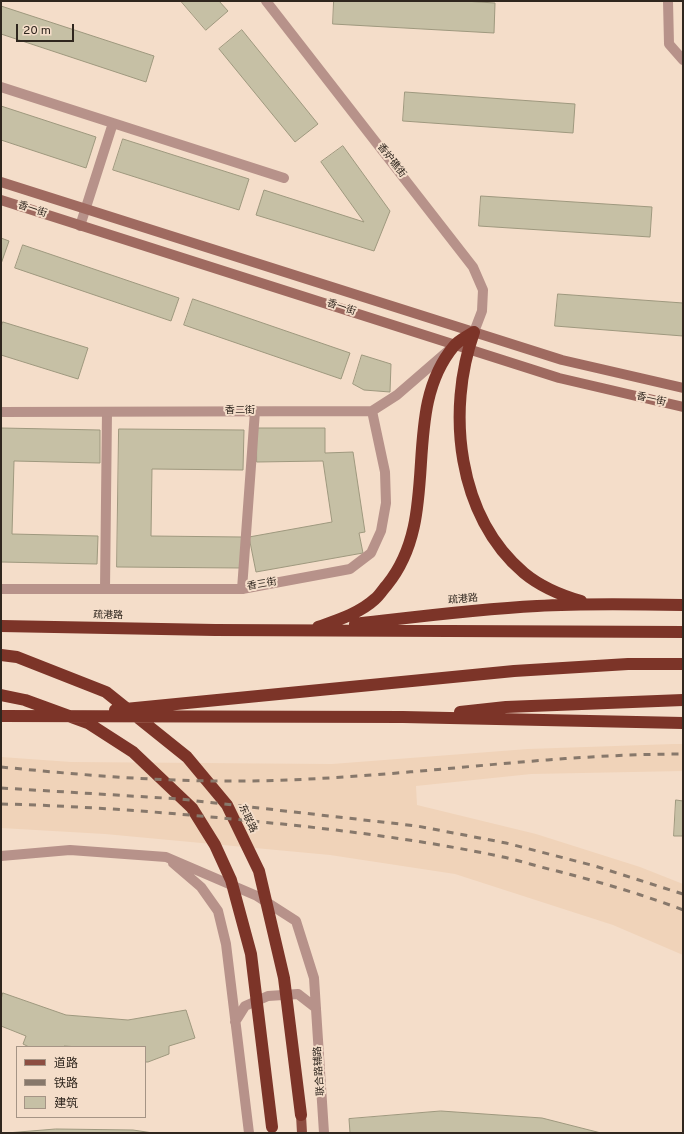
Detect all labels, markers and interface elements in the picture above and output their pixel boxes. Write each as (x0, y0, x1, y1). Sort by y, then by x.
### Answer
scale bar (18, 16, 76, 42)
text: 20 m (23, 23, 51, 39)
street label: 香炉礁街 (374, 142, 408, 180)
street label: 香一街 (16, 200, 48, 220)
street label: 香一街 (325, 298, 357, 318)
street label: 香一街 (635, 391, 667, 409)
street label: 香二街 (225, 405, 255, 417)
street label: 香三街 (246, 576, 278, 594)
street label: 疏港路 (448, 593, 478, 607)
street label: 疏港路 (93, 610, 123, 622)
street label: 东联路 (235, 803, 259, 835)
legend (16, 1046, 146, 1118)
street label: 联合路辅路 (312, 1046, 328, 1096)
text: 道路 (54, 1056, 78, 1072)
text: 铁路 (54, 1076, 78, 1092)
text: 建筑 (54, 1096, 78, 1112)

